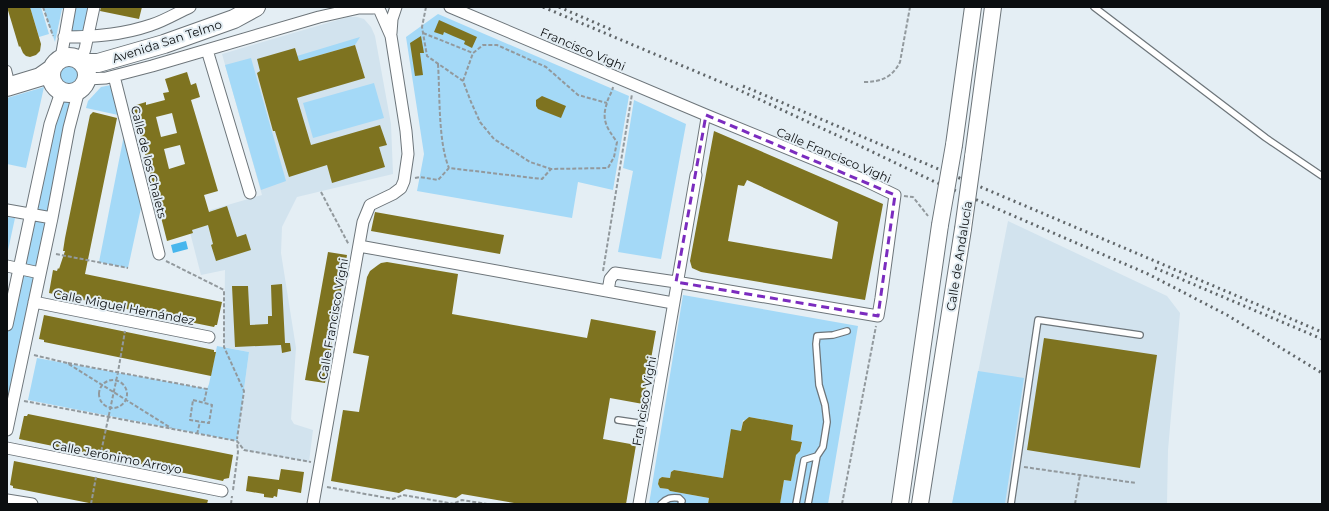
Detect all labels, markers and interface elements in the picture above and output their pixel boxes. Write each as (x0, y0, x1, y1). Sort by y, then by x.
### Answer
street label: Avenida San Telmo (110, 16, 224, 66)
street label: Francisco Vighi (538, 24, 628, 74)
street label: Calle de los Chalets (128, 104, 170, 220)
street label: Calle Francisco Vighi (774, 124, 894, 186)
street label: Calle de Andalucía (943, 200, 975, 312)
street label: Calle Francisco Vighi (315, 257, 351, 381)
street label: Calle Miguel Hernández (52, 286, 196, 328)
street label: Francisco Vighi (629, 355, 659, 447)
street label: Calle Jerónimo Arroyo (51, 437, 183, 477)

